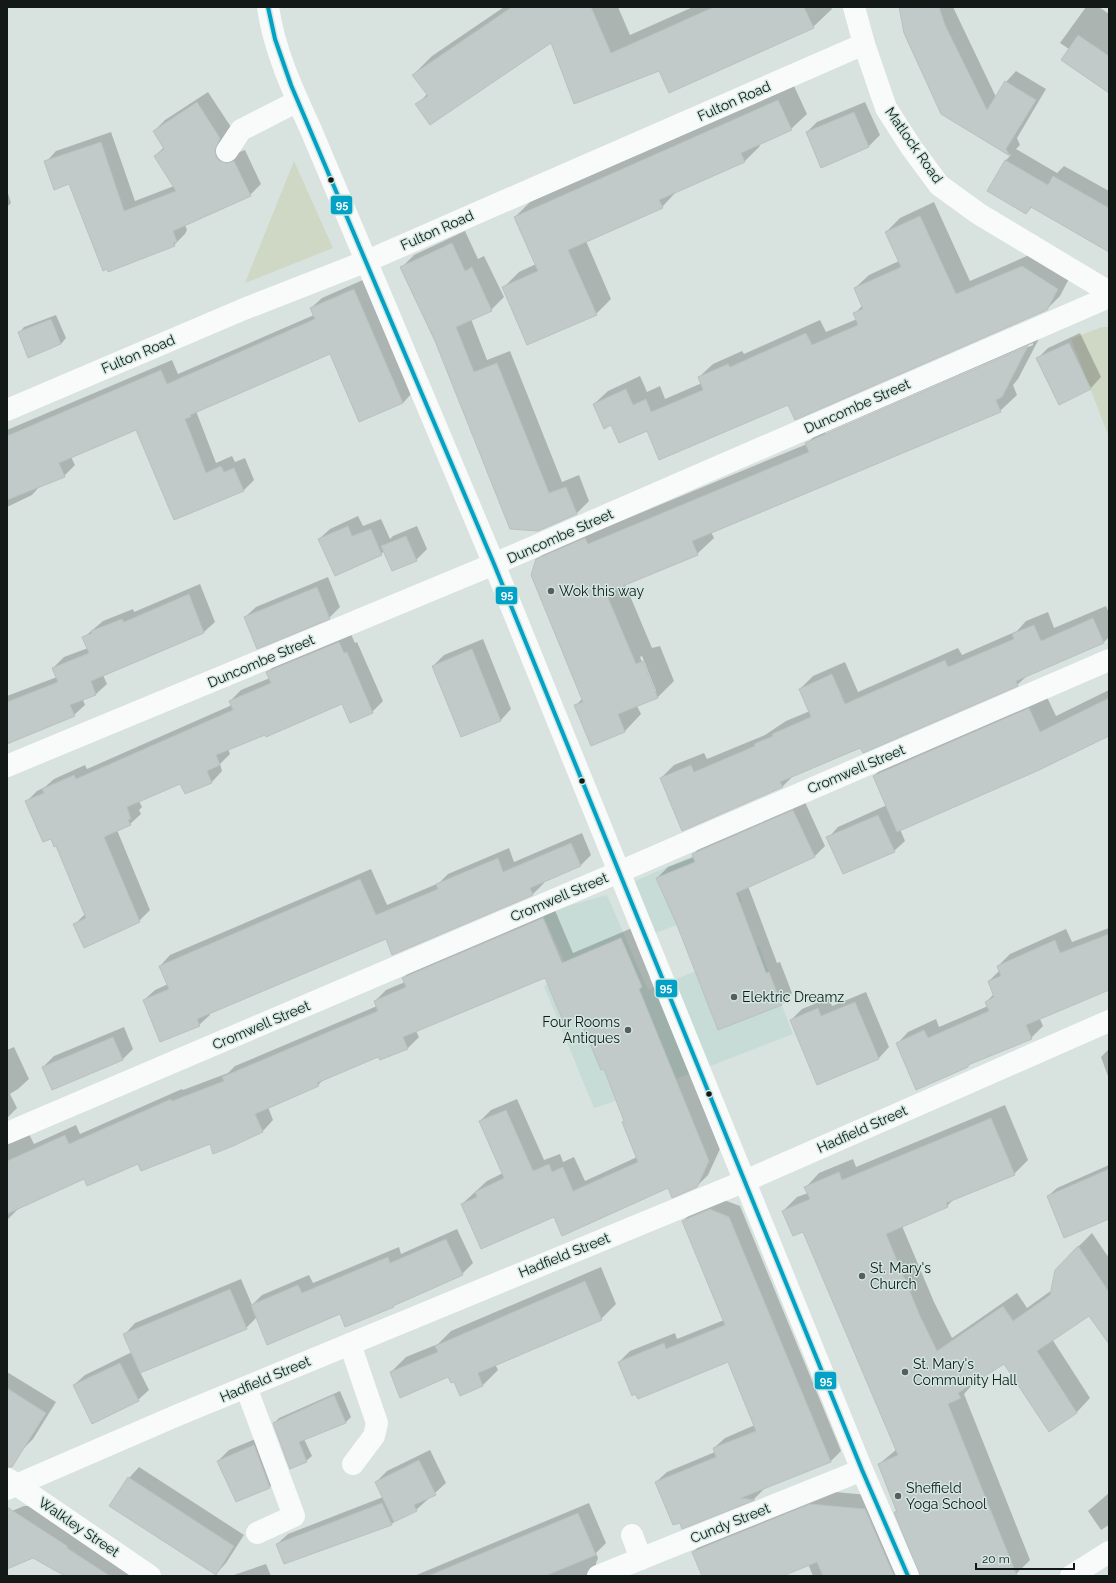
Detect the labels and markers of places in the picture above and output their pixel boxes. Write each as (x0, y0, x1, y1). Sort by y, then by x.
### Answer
unlabelled marker (326, 175, 336, 185)
place label: Wok this way (559, 583, 644, 599)
marker: Wok this way (546, 586, 556, 596)
unlabelled marker (577, 776, 587, 786)
place label: Elektric Dreamz (742, 989, 844, 1005)
marker: Elektric Dreamz (729, 992, 739, 1002)
place label: Four Rooms Antiques (542, 1014, 620, 1046)
marker: Four Rooms Antiques (623, 1025, 633, 1035)
unlabelled marker (704, 1089, 714, 1099)
place label: St. Mary's Church (870, 1260, 931, 1292)
marker: St. Mary's Church (857, 1271, 867, 1281)
place label: St. Mary's Community Hall (913, 1356, 1017, 1388)
marker: St. Mary's Community Hall (900, 1367, 910, 1377)
place label: Sheffield Yoga School (906, 1480, 987, 1512)
marker: Sheffield Yoga School (893, 1491, 903, 1501)

